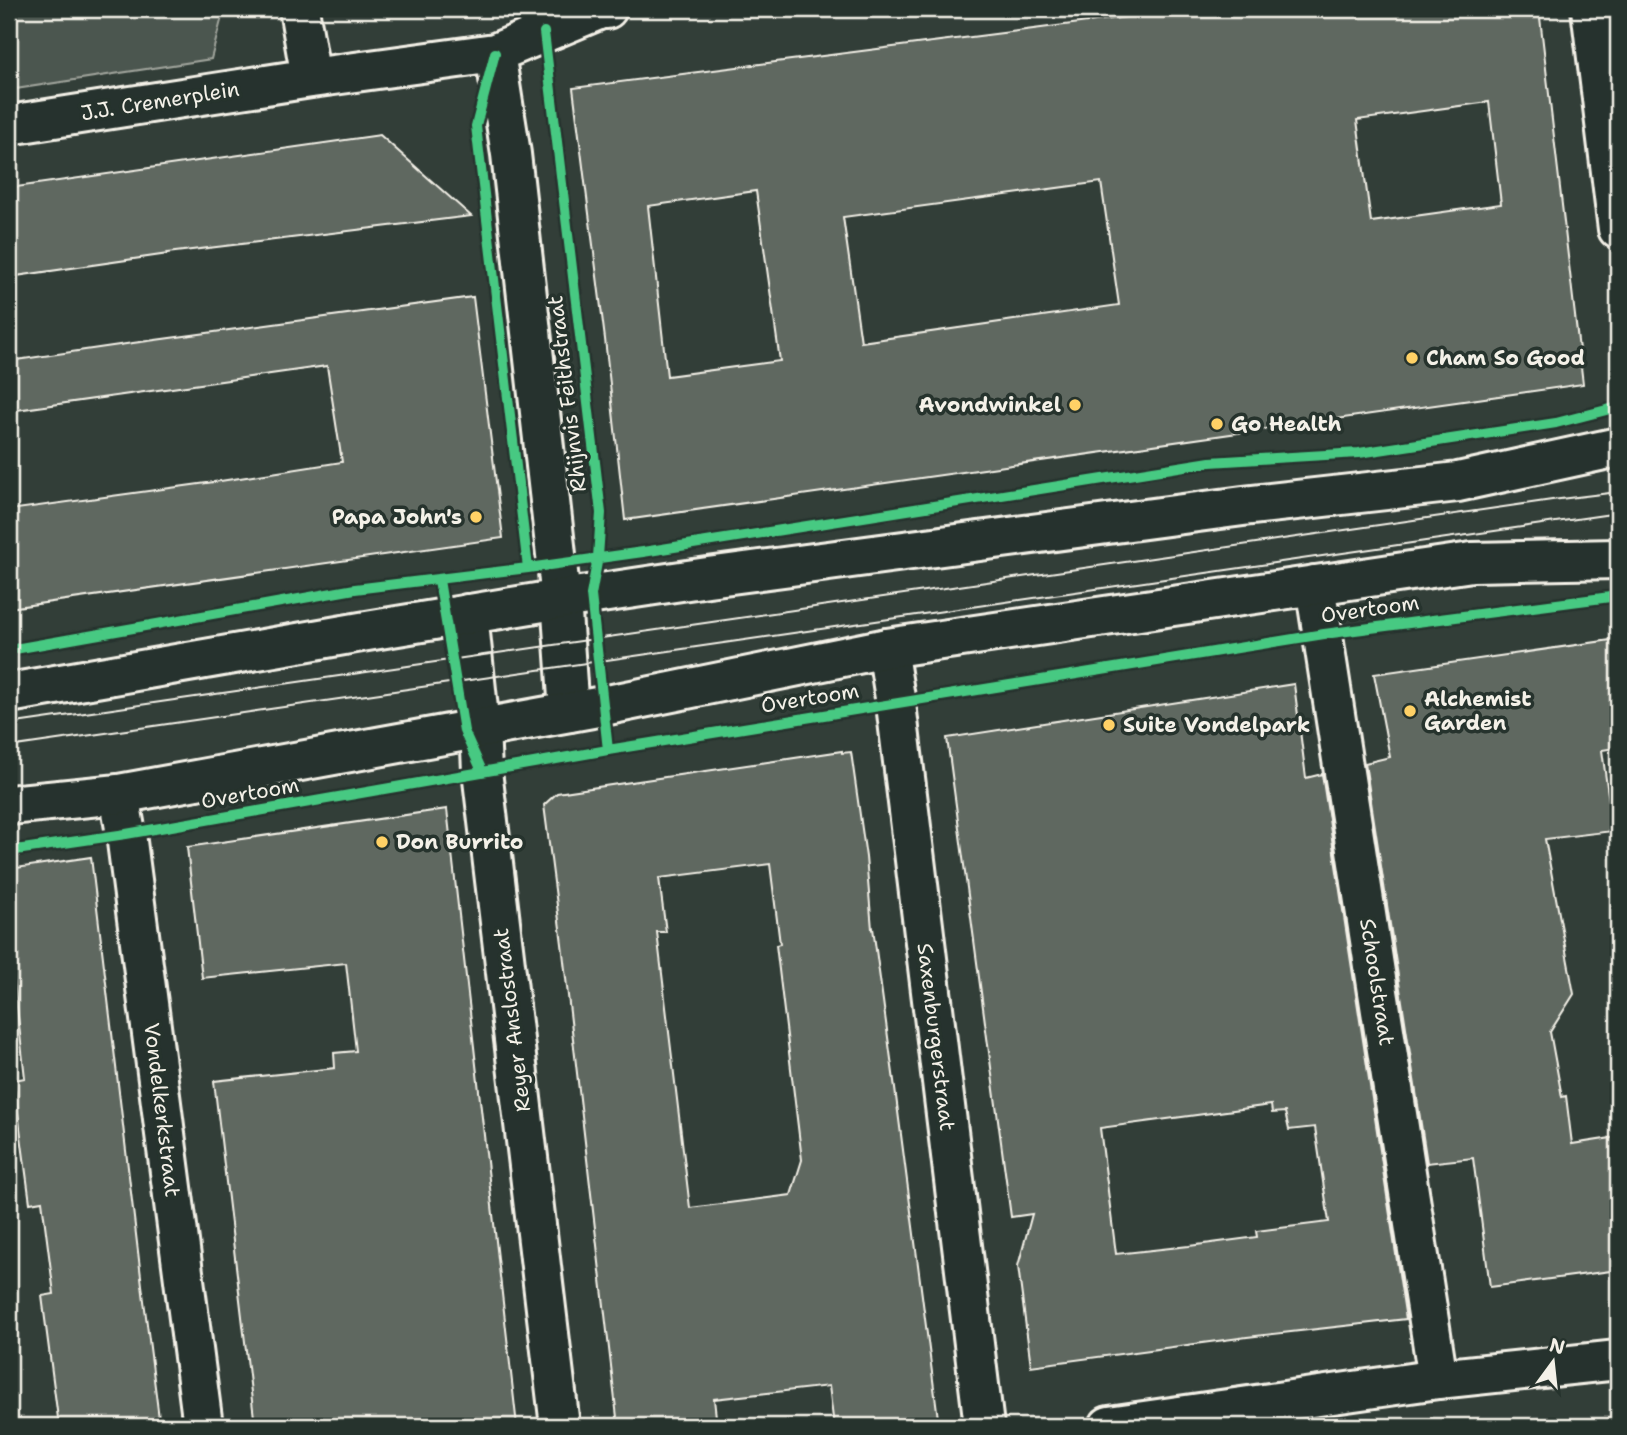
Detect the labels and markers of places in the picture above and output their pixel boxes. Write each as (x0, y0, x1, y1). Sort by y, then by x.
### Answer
place label: Cham So Good (1426, 344, 1585, 372)
marker: Cham So Good (1404, 350, 1420, 366)
place label: Avondwinkel (919, 391, 1061, 419)
marker: Avondwinkel (1067, 397, 1083, 413)
place label: Go Health (1231, 410, 1342, 438)
marker: Go Health (1209, 416, 1225, 432)
place label: Papa John's (332, 503, 462, 531)
marker: Papa John's (468, 509, 484, 525)
place label: Alchemist Garden (1424, 685, 1531, 737)
marker: Alchemist Garden (1402, 703, 1418, 719)
place label: Suite Vondelpark (1123, 711, 1310, 739)
marker: Suite Vondelpark (1101, 717, 1117, 733)
place label: Don Burrito (396, 828, 524, 856)
marker: Don Burrito (374, 834, 390, 850)

